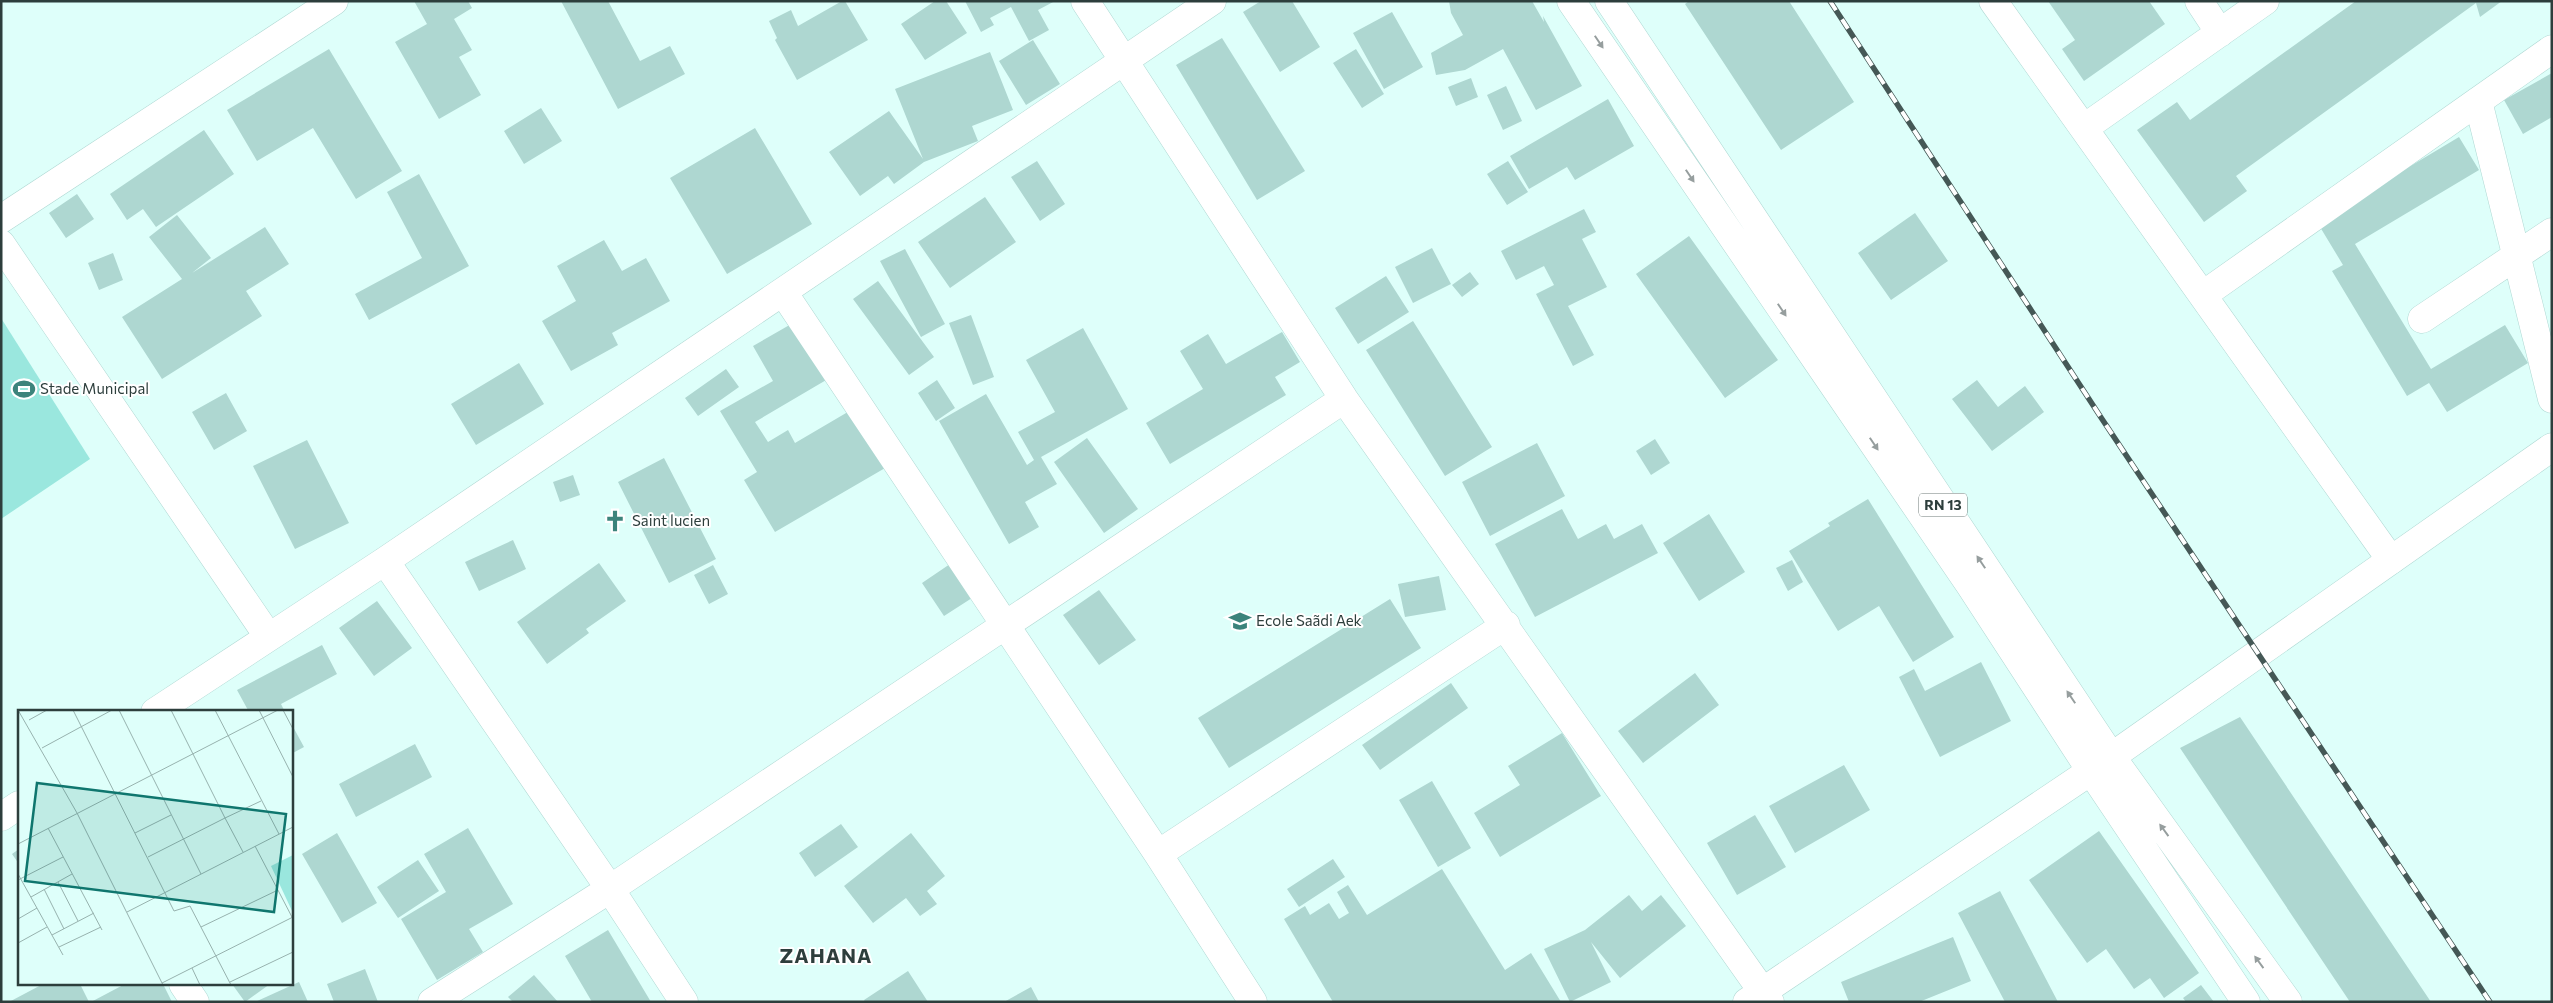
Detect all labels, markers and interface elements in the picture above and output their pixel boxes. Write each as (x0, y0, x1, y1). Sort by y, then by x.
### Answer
one-way arrow (1594, 35, 1604, 48)
one-way arrow (1685, 169, 1695, 182)
one-way arrow (1777, 303, 1787, 317)
sports icon: Stade Municipal (11, 376, 37, 402)
place label: Stade Municipal (40, 379, 149, 397)
one-way arrow (1869, 437, 1879, 451)
road number: RN 13 (1919, 494, 1967, 516)
church icon: Saint lucien (602, 508, 628, 534)
place label: Saint lucien (632, 511, 710, 529)
one-way arrow (1976, 555, 1986, 568)
school or university icon: Ecole Saãdi Aek (1227, 608, 1253, 634)
place label: Ecole Saãdi Aek (1256, 611, 1362, 629)
one-way arrow (2066, 690, 2076, 704)
inset map (18, 710, 292, 986)
one-way arrow (2159, 823, 2169, 837)
district label: ZAHANA (780, 943, 872, 967)
one-way arrow (2254, 955, 2264, 969)

